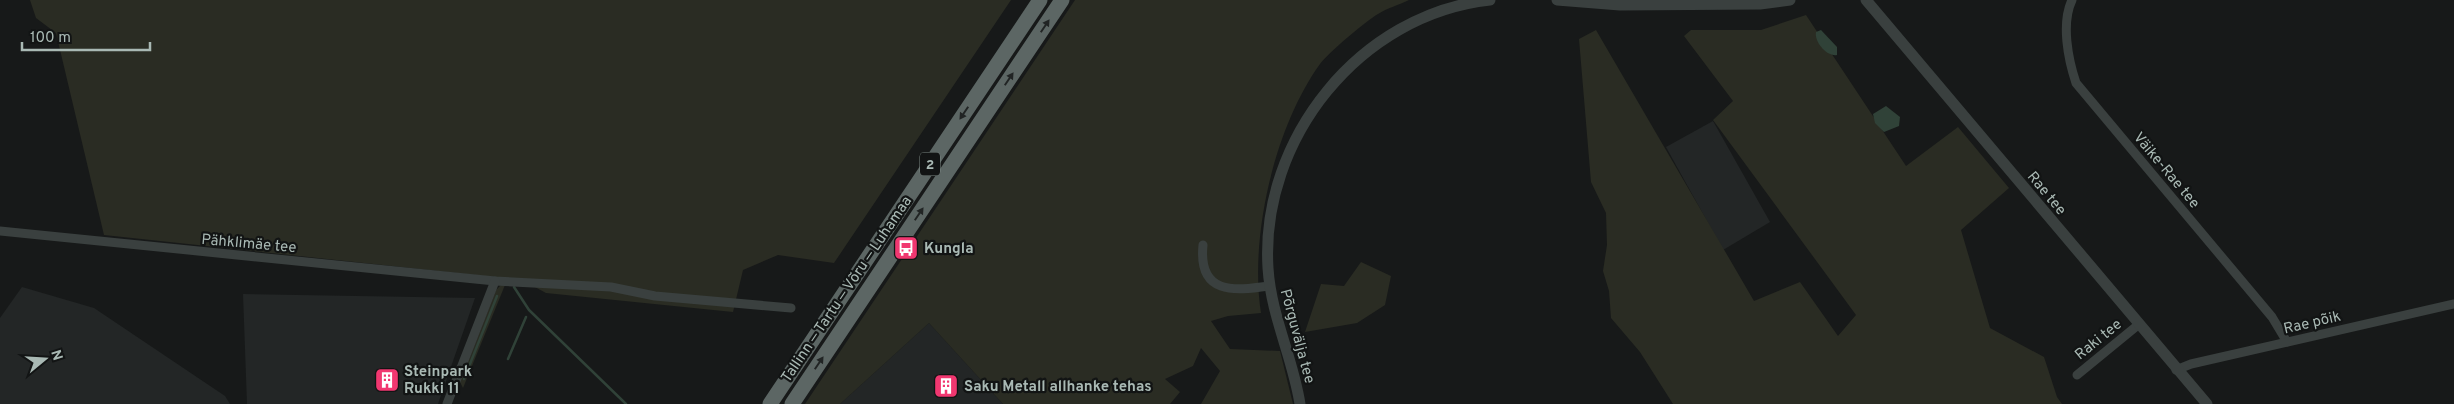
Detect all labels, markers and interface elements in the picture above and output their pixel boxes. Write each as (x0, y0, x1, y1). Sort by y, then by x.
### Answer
one-way arrow (1040, 19, 1050, 32)
scale bar (22, 20, 150, 52)
text: 100 m (30, 29, 71, 48)
one-way arrow (1005, 72, 1014, 85)
one-way arrow (959, 107, 969, 120)
street label: Väike-Rae tee (2128, 129, 2203, 213)
road number: 2 (920, 152, 940, 175)
street label: Rae tee (2022, 168, 2070, 220)
street label: Tallinn — Tartu — Võru — Luhamaa (778, 193, 917, 387)
one-way arrow (914, 207, 924, 221)
street label: Pähklimäe tee (201, 231, 297, 258)
bus stop icon: Kungla (893, 235, 919, 261)
place label: Kungla (924, 240, 974, 259)
street label: Põrguvälja tee (1275, 287, 1318, 386)
street label: Rae põik (2282, 308, 2343, 339)
street label: Raki tee (2072, 315, 2126, 365)
north arrow (20, 334, 70, 384)
text: N (46, 348, 66, 363)
one-way arrow (814, 357, 824, 370)
place label: Steinpark Rukki 11 (404, 363, 472, 399)
building icon: Steinpark Rukki 11 (374, 367, 400, 393)
building icon: Saku Metall allhanke tehas (933, 373, 959, 399)
place label: Saku Metall allhanke tehas (964, 378, 1152, 397)

